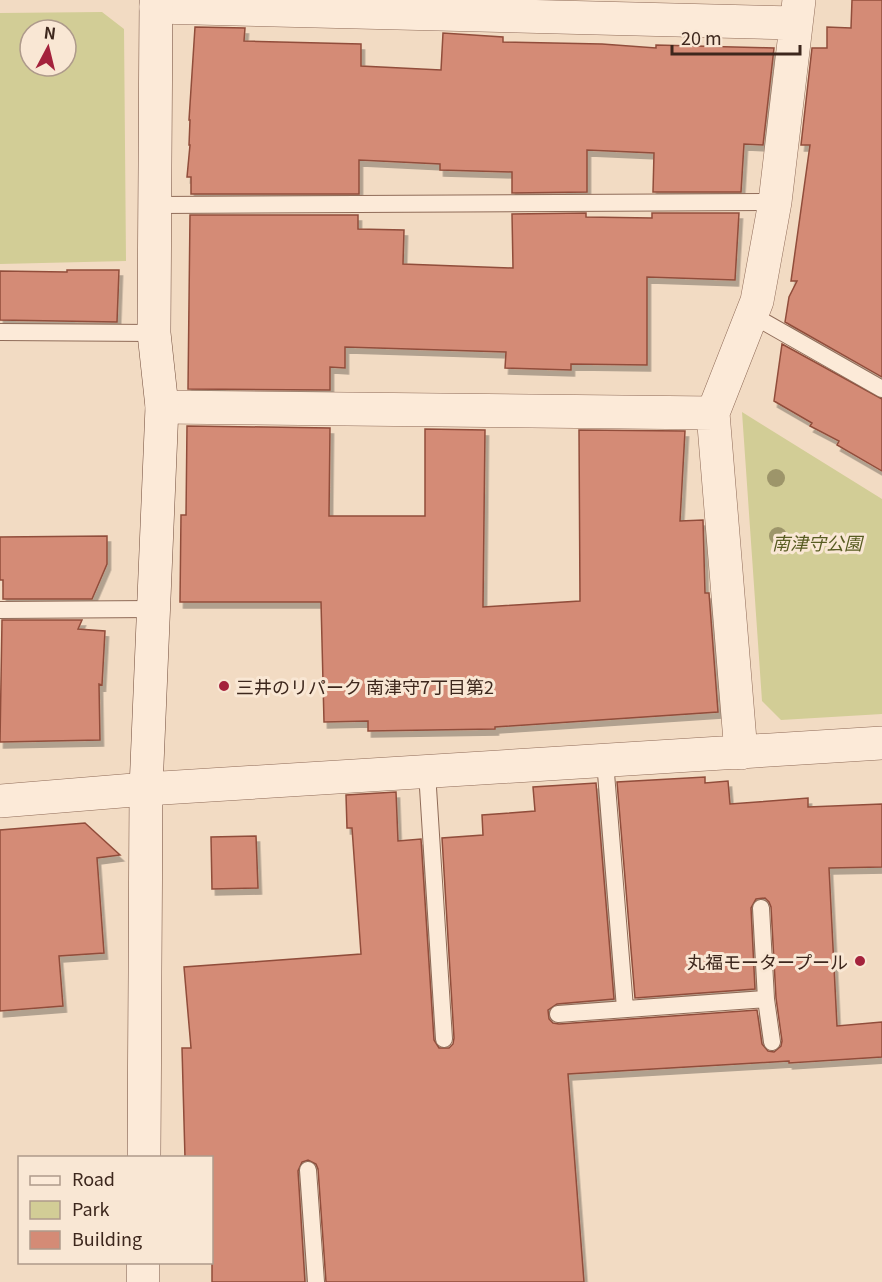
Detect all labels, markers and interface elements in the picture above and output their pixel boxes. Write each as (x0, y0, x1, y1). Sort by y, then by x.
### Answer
north arrow (18, 18, 78, 78)
scale bar (672, 18, 800, 56)
text: N (43, 19, 57, 45)
text: 20 m (681, 24, 722, 50)
park label: 南津守公園 (772, 529, 865, 555)
place label: 三井のリパーク 南津守7丁目第2 (236, 673, 494, 699)
marker: 三井のリパーク 南津守7丁目第2 (217, 679, 231, 693)
place label: 丸福モータープール (687, 948, 848, 974)
marker: 丸福モータープール (853, 954, 867, 968)
legend (18, 1156, 213, 1264)
text: Road (72, 1165, 115, 1191)
text: Park (72, 1195, 110, 1221)
text: Building (72, 1225, 142, 1251)

